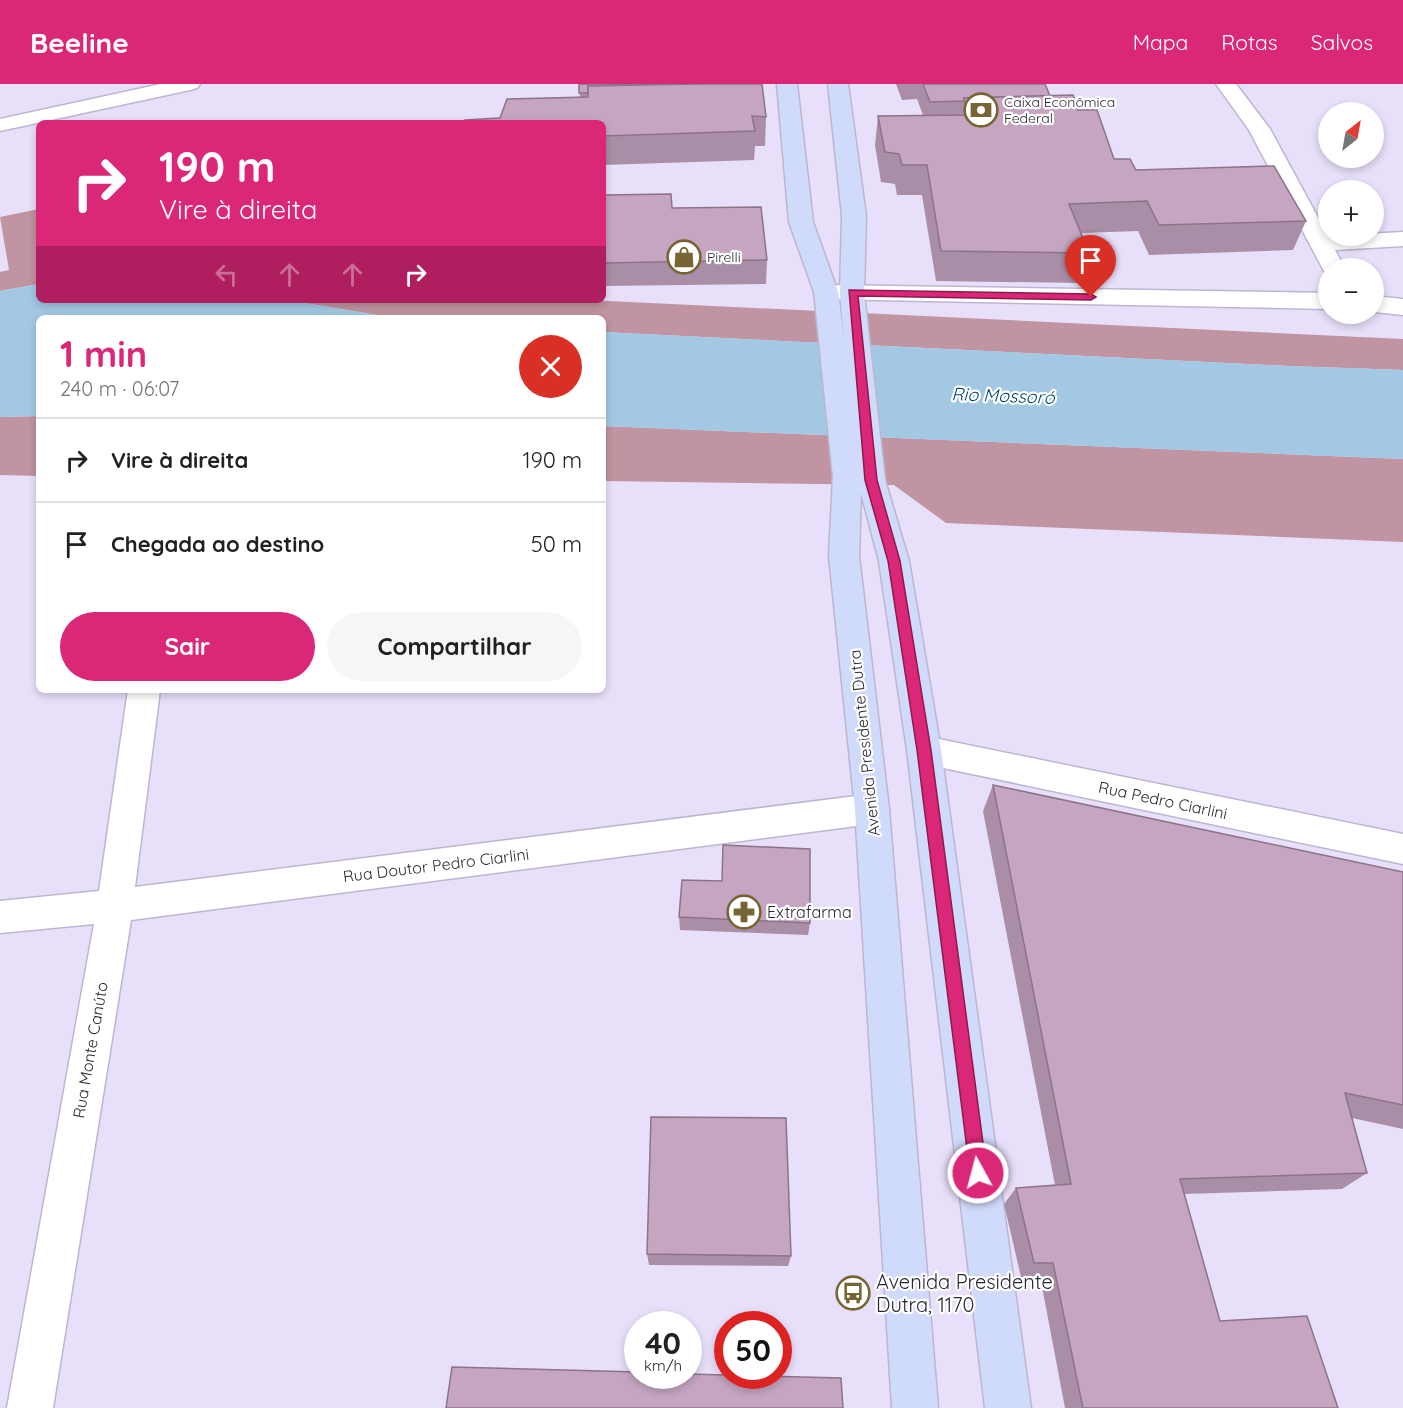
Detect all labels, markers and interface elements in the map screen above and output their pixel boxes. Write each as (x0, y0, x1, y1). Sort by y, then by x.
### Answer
text: Beeline (30, 25, 129, 60)
text: Mapa (1133, 29, 1188, 55)
text: Rotas (1221, 29, 1278, 55)
text: Salvos (1311, 29, 1373, 55)
bank icon: Caixa Econômica Federal (963, 92, 999, 128)
place label: Caixa Econômica Federal (1004, 93, 1115, 127)
north arrow (1318, 102, 1384, 168)
map controls (1318, 102, 1384, 324)
text: 190 m (159, 140, 275, 193)
icon: right (60, 144, 138, 222)
button: + (1318, 180, 1384, 246)
text: Vire à direita (159, 192, 317, 226)
pin (1065, 235, 1116, 297)
shop icon: Pirelli (666, 239, 702, 275)
icon: arrive (1074, 244, 1107, 277)
place label: Pirelli (707, 248, 741, 266)
icon: left (210, 258, 243, 291)
icon: ahead (273, 258, 306, 291)
icon: ahead (336, 258, 369, 291)
icon: right (399, 258, 432, 291)
button: − (1318, 258, 1384, 324)
text: 1 min (60, 331, 147, 376)
button: close (519, 335, 582, 398)
text: 240 m · 06:07 (60, 376, 179, 401)
water label: Rio Mossoró (951, 382, 1056, 409)
icon: right (60, 444, 93, 477)
text: Vire à direita (111, 446, 248, 474)
text: 190 m (522, 446, 582, 474)
icon: arrive (60, 528, 93, 561)
text: Chegada ao destino (111, 530, 324, 558)
text: 50 m (531, 530, 582, 558)
button: Sair (60, 612, 315, 681)
button: Compartilhar (327, 612, 582, 681)
street label: Avenida Presidente Dutra (844, 649, 884, 837)
street label: Rua Pedro Ciarlini (1097, 777, 1229, 823)
street label: Rua Doutor Pedro Ciarlini (342, 844, 530, 886)
pharmacy icon: Extrafarma (726, 894, 762, 930)
place label: Extrafarma (767, 902, 852, 922)
street label: Rua Monte Canúto (68, 980, 112, 1120)
position arrow (946, 1141, 1010, 1205)
place label: Avenida Presidente Dutra, 1170 (876, 1269, 1053, 1317)
bus stop icon: Avenida Presidente Dutra, 1170 (835, 1275, 871, 1311)
speed limit sign: 50 (714, 1311, 792, 1389)
text: 40 (645, 1324, 681, 1362)
text: km/h (644, 1356, 682, 1375)

